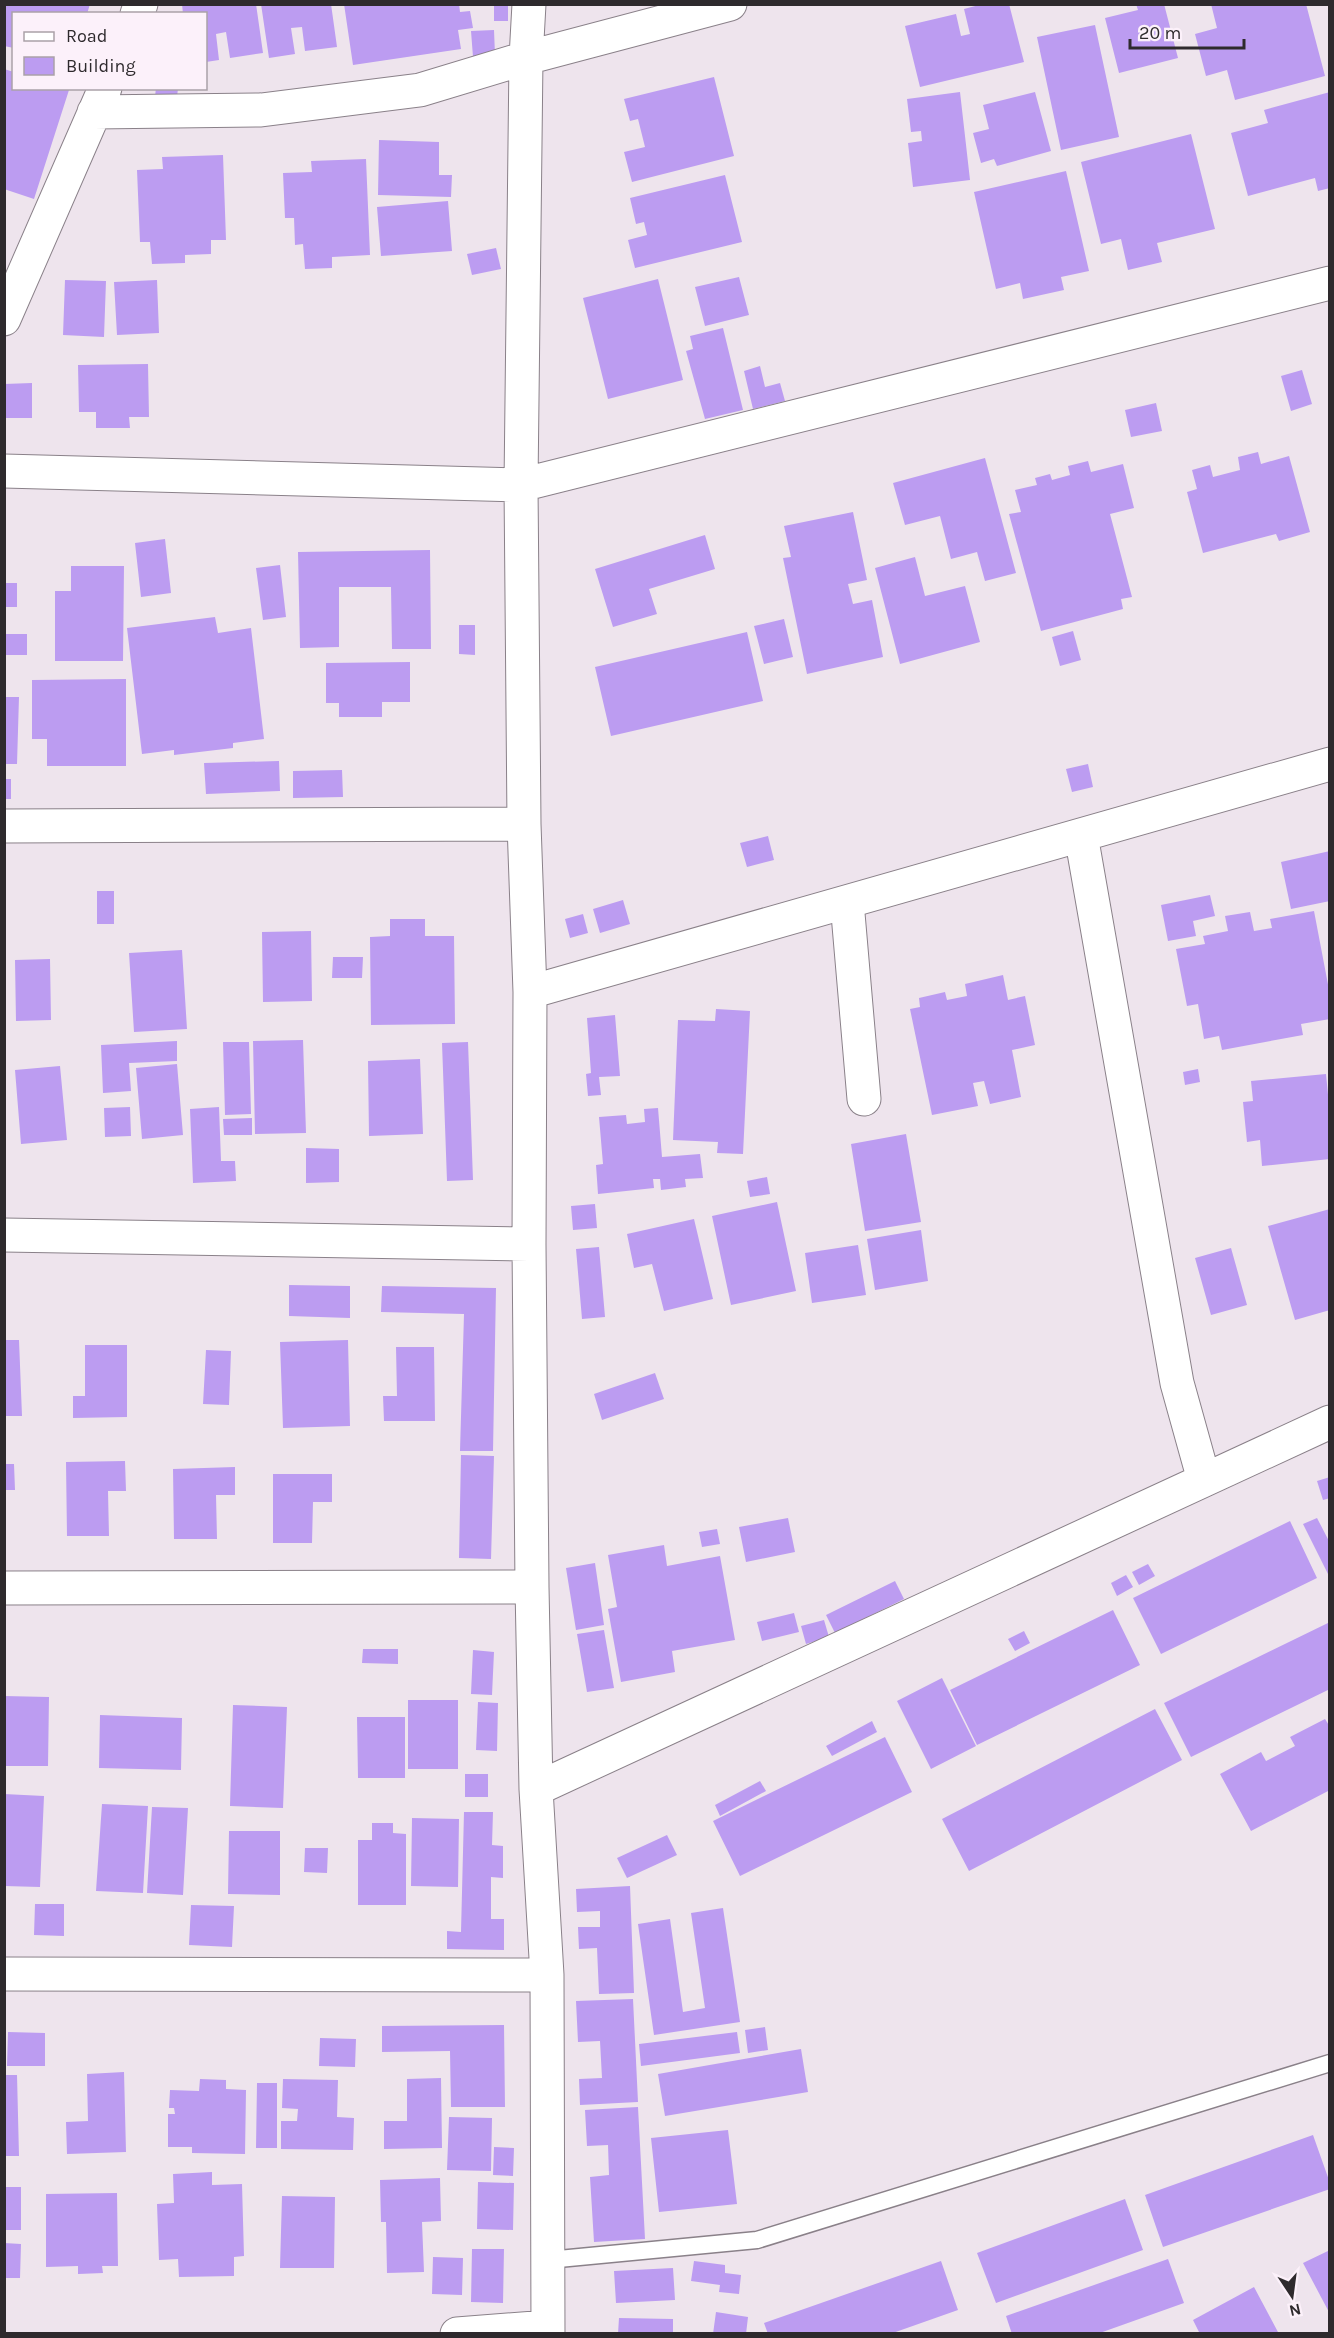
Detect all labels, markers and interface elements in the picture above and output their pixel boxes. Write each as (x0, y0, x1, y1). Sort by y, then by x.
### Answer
legend (12, 12, 207, 90)
scale bar (1130, 12, 1244, 50)
text: 20 m (1139, 22, 1181, 44)
text: Road (66, 25, 107, 47)
text: Building (66, 55, 136, 77)
north arrow (1262, 2266, 1322, 2326)
text: N (1288, 2300, 1303, 2321)

